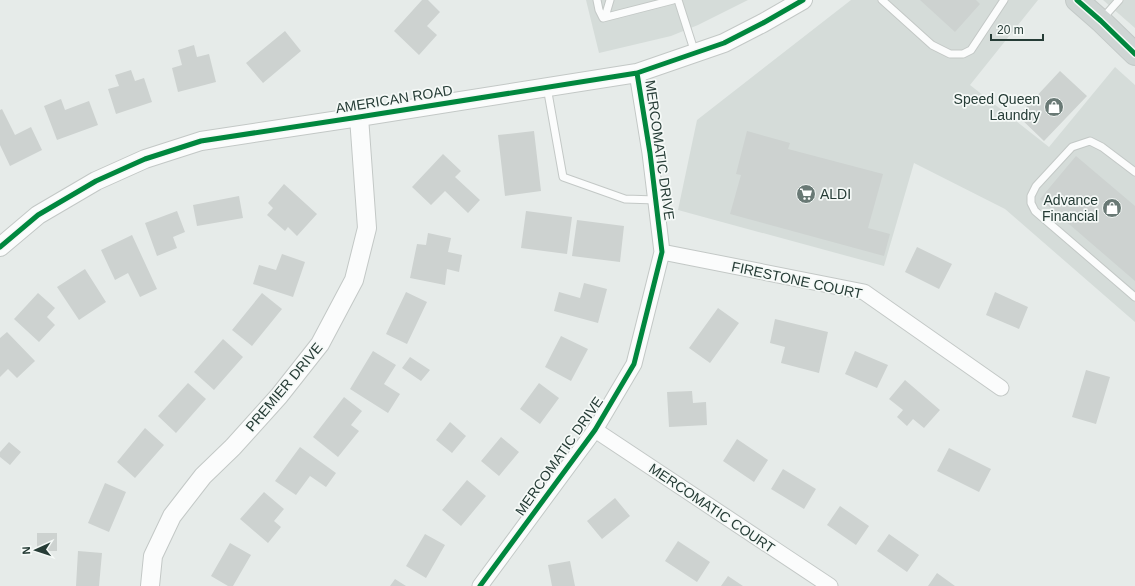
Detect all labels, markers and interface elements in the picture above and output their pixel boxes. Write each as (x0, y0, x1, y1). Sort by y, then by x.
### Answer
scale bar (991, 16, 1043, 42)
text: 20 m (997, 23, 1024, 37)
street label: MERCOMATIC DRIVE (642, 79, 678, 221)
street label: AMERICAN ROAD (334, 82, 454, 116)
place label: Speed Queen Laundry (954, 91, 1040, 123)
shop icon: Speed Queen Laundry (1043, 96, 1065, 118)
supermarket icon: ALDI (795, 183, 817, 205)
place label: ALDI (820, 186, 851, 202)
place label: Advance Financial (1042, 192, 1098, 224)
shop icon: Advance Financial (1101, 197, 1123, 219)
street label: FIRESTONE COURT (730, 258, 864, 302)
street label: PREMIER DRIVE (242, 340, 326, 434)
street label: MERCOMATIC DRIVE (512, 394, 606, 518)
street label: MERCOMATIC COURT (646, 460, 778, 556)
north arrow (16, 530, 56, 570)
text: N (20, 546, 32, 555)

